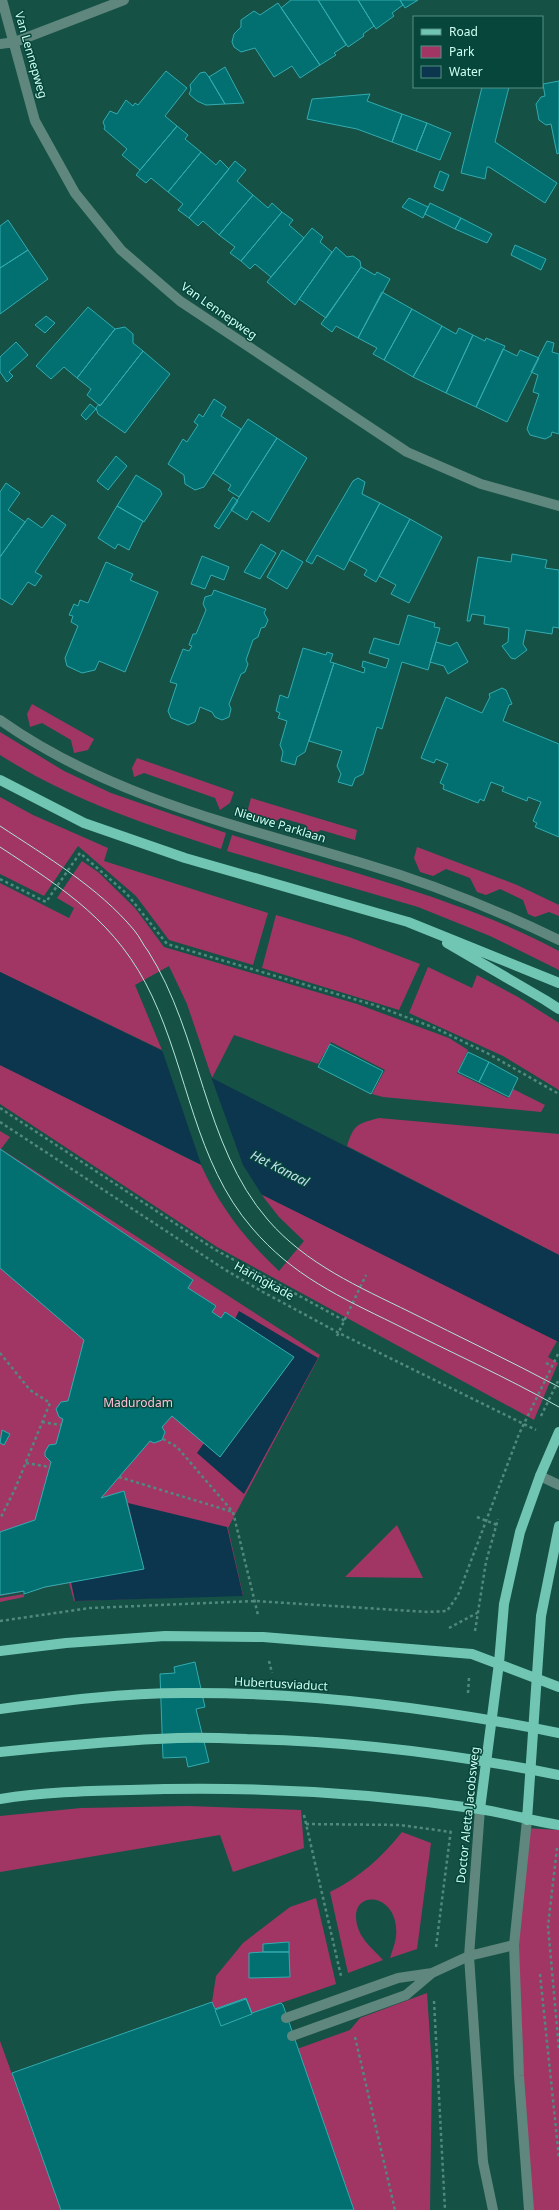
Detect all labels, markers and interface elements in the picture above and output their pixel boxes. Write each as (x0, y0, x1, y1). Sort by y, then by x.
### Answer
street label: Van Lennepweg (11, 9, 52, 100)
legend (413, 16, 543, 88)
text: Road (449, 23, 478, 40)
text: Park (449, 43, 475, 60)
text: Water (449, 63, 483, 80)
street label: Van Lennepweg (178, 278, 261, 343)
street label: Nieuwe Parklaan (232, 802, 328, 847)
water label: Het Kanaal (248, 1146, 313, 1191)
street label: Haringkade (231, 1257, 297, 1304)
park label: Madurodam (103, 1394, 173, 1411)
street label: Hubertusviaduct (234, 1673, 329, 1694)
street label: Doctor Aletta Jacobsweg (452, 1746, 483, 1884)

